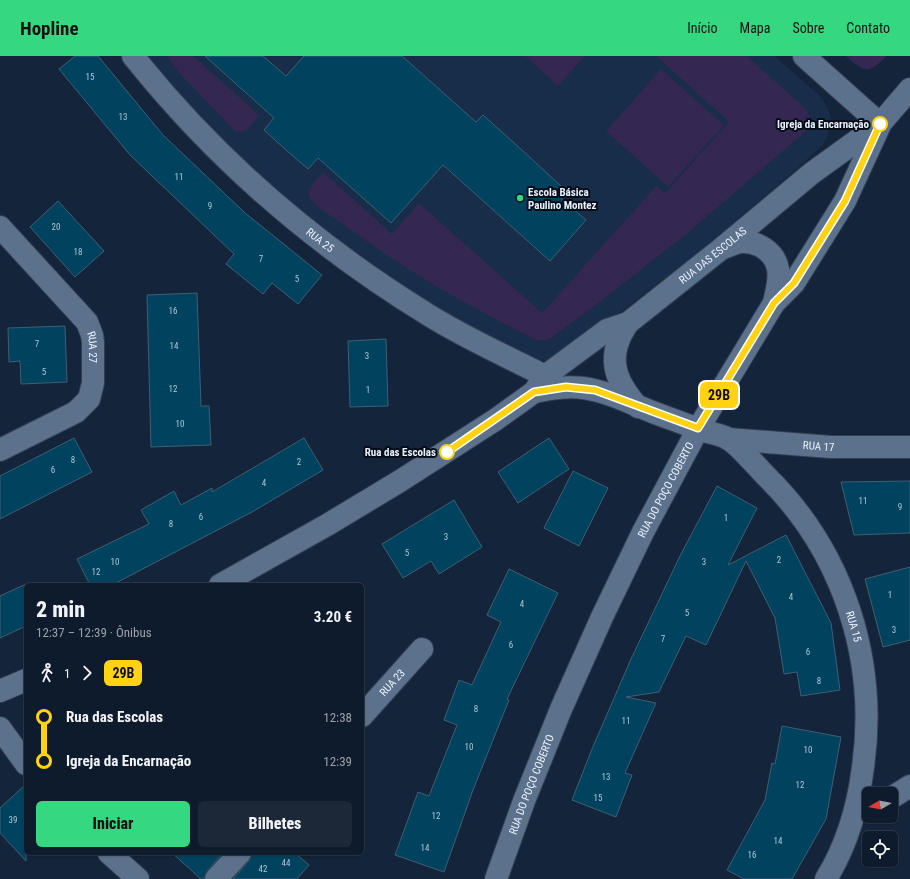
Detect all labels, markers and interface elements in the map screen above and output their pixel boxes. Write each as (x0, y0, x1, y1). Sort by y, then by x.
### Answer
text: Hopline (20, 17, 79, 40)
text: Início (687, 20, 718, 36)
text: Mapa (740, 20, 770, 36)
text: Sobre (792, 20, 824, 36)
text: Contato (846, 20, 890, 36)
house number: 15 (86, 72, 95, 82)
house number: 13 (119, 112, 127, 122)
marker: Igreja da Encarnação (872, 116, 888, 132)
place label: Igreja da Encarnação (777, 118, 870, 131)
house number: 11 (175, 172, 183, 182)
place label: Escola Básica Paulino Montez (528, 186, 597, 212)
marker: Escola Básica Paulino Montez (515, 193, 525, 203)
house number: 9 (208, 201, 212, 211)
house number: 20 (52, 222, 60, 232)
street label: RUA DAS ESCOLAS (677, 224, 750, 287)
street label: RUA 25 (303, 226, 336, 255)
house number: 18 (74, 247, 82, 257)
house number: 7 (259, 254, 264, 264)
house number: 5 (295, 274, 300, 284)
house number: 16 (169, 306, 177, 316)
street label: RUA 27 (84, 330, 99, 363)
house number: 7 (35, 339, 40, 349)
house number: 14 (170, 341, 179, 351)
house number: 3 (365, 351, 369, 361)
house number: 5 (42, 367, 47, 377)
line badge: 29B (696, 382, 742, 408)
house number: 12 (169, 384, 178, 394)
house number: 1 (366, 385, 370, 395)
text: 29B (708, 387, 730, 403)
house number: 10 (176, 419, 184, 429)
street label: RUA 17 (802, 439, 835, 454)
street label: RUA DO POÇO COBERTO (635, 440, 697, 540)
marker: Rua das Escolas (439, 444, 455, 460)
place label: Rua das Escolas (365, 446, 436, 459)
house number: 8 (71, 455, 75, 465)
house number: 2 (297, 457, 302, 467)
house number: 6 (51, 465, 55, 475)
house number: 4 (262, 478, 267, 488)
house number: 11 (859, 496, 867, 506)
house number: 9 (898, 502, 902, 512)
house number: 6 (199, 512, 203, 522)
house number: 1 (724, 513, 728, 523)
house number: 8 (169, 519, 173, 529)
house number: 3 (444, 532, 448, 542)
house number: 5 (405, 548, 410, 558)
house number: 2 (777, 555, 782, 565)
house number: 10 (111, 557, 119, 567)
house number: 3 (702, 557, 706, 567)
house number: 12 (92, 567, 101, 577)
house number: 1 (888, 590, 892, 600)
house number: 4 (789, 592, 794, 602)
text: 2 min (36, 597, 85, 622)
house number: 4 (520, 599, 525, 609)
text: 3.20 € (314, 608, 352, 626)
house number: 5 (685, 608, 690, 618)
street label: RUA 15 (843, 609, 864, 643)
text: 12:37 – 12:39 · Ônibus (36, 625, 152, 640)
house number: 3 (892, 625, 896, 635)
house number: 7 (661, 634, 666, 644)
house number: 6 (509, 640, 513, 650)
house number: 6 (806, 647, 810, 657)
icon: walk (36, 662, 58, 684)
icon: forward (76, 662, 98, 684)
text: 29B (112, 665, 134, 681)
text: 1 (64, 666, 70, 681)
street label: RUA 23 (377, 667, 408, 699)
house number: 8 (817, 676, 821, 686)
house number: 8 (474, 704, 478, 714)
text: Rua das Escolas (66, 708, 163, 726)
text: 12:38 (323, 710, 352, 725)
house number: 11 (622, 716, 630, 726)
street label: RUA DO POÇO COBERTO (507, 733, 557, 836)
house number: 10 (465, 742, 473, 752)
house number: 10 (804, 745, 812, 755)
text: Igreja da Encarnação (66, 752, 191, 770)
text: 12:39 (323, 754, 352, 769)
house number: 13 (602, 772, 610, 782)
house number: 12 (796, 780, 805, 790)
north arrow (862, 787, 898, 823)
map controls (862, 787, 898, 867)
house number: 15 (594, 793, 603, 803)
button: Iniciar (36, 801, 190, 847)
button: Bilhetes (198, 801, 352, 847)
house number: 12 (432, 811, 441, 821)
house number: 39 (9, 815, 17, 825)
button: locate (862, 831, 898, 867)
house number: 14 (774, 836, 783, 846)
house number: 14 (421, 843, 430, 853)
house number: 16 (748, 850, 756, 860)
house number: 44 (282, 858, 291, 868)
house number: 42 (259, 864, 268, 874)

